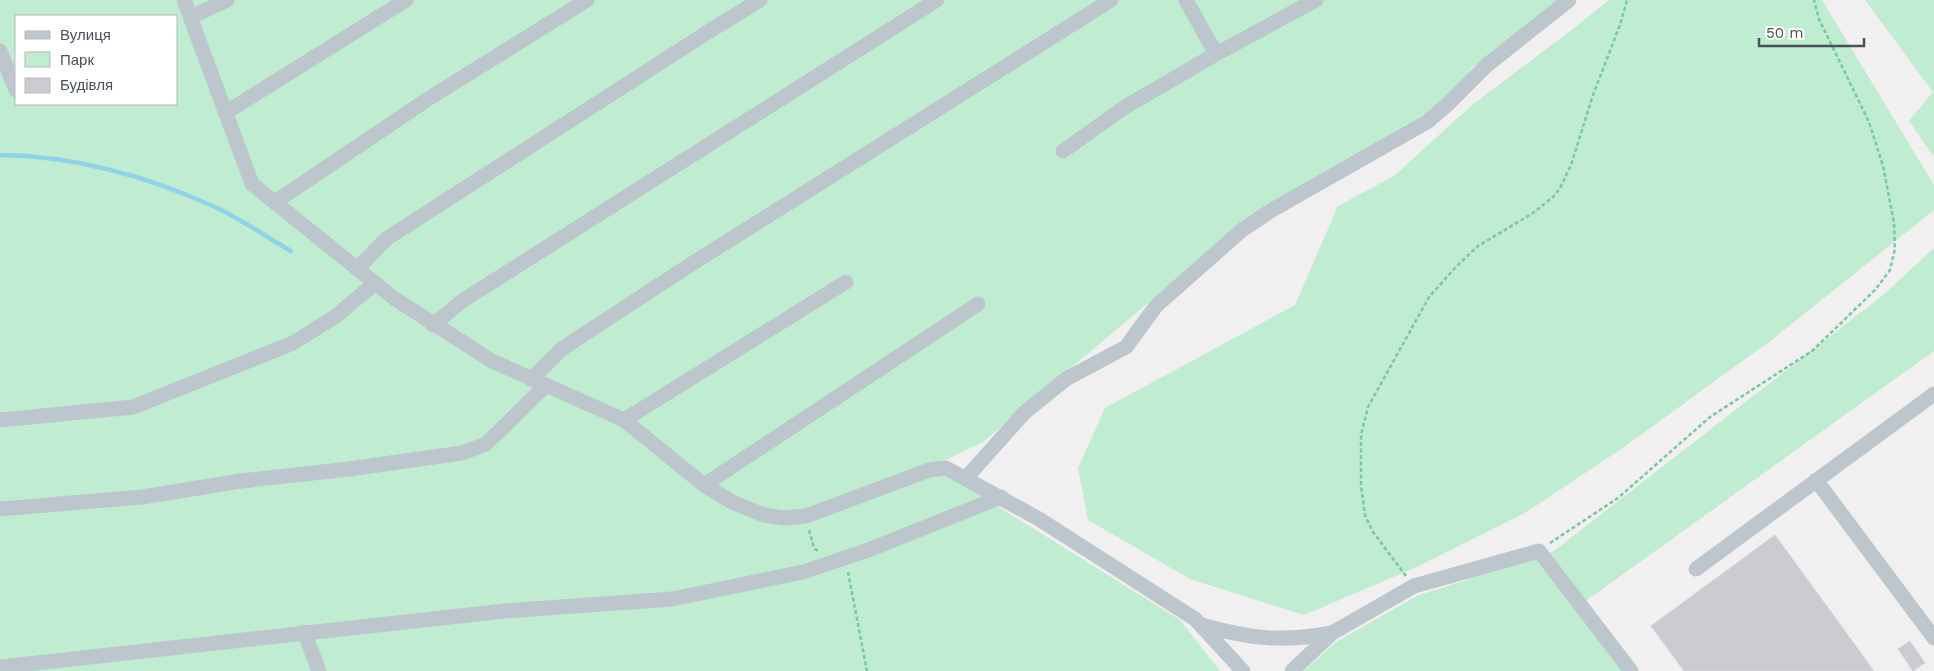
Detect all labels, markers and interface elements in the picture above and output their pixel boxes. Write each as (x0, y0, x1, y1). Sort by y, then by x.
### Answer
legend (15, 15, 178, 105)
scale bar (1759, 15, 1864, 47)
text: 50 m (1766, 24, 1803, 42)
text: Вулиця (60, 26, 111, 44)
text: Парк (60, 51, 94, 69)
text: Будівля (60, 76, 113, 94)

